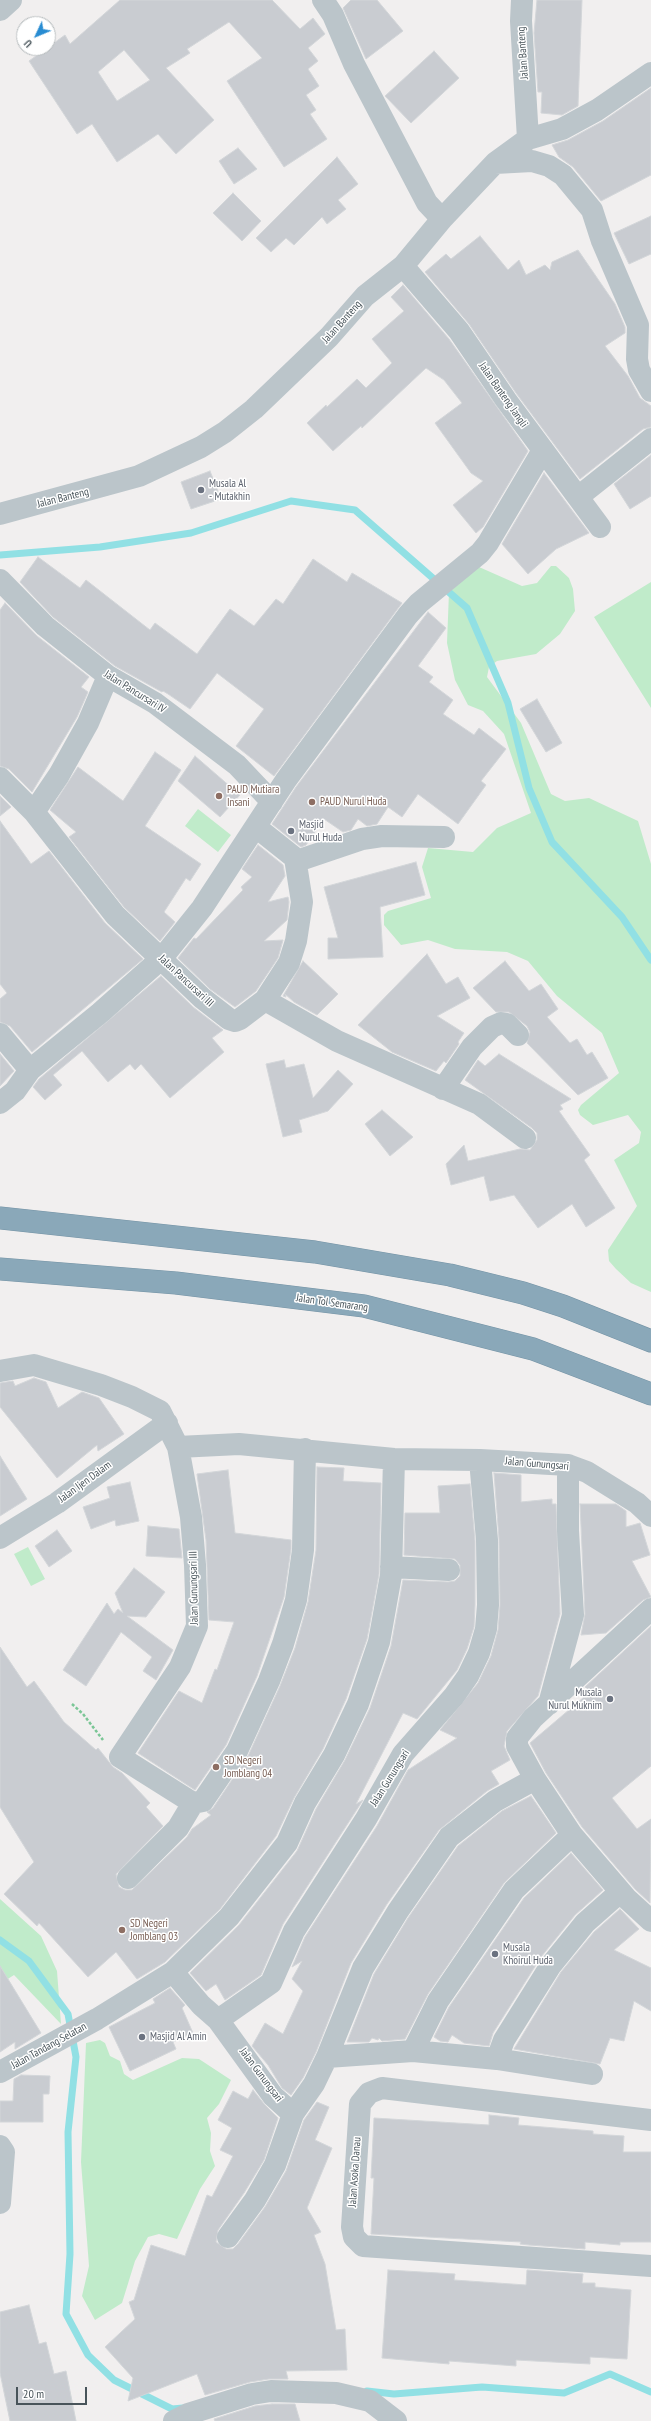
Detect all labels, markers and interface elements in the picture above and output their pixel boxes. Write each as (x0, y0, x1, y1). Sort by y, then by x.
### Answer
north arrow (16, 16, 56, 56)
street label: Jalan Banteng (515, 26, 531, 80)
text: U (21, 37, 35, 51)
street label: Jalan Banteng (319, 298, 365, 346)
street label: Jalan Banteng Jangli (476, 360, 530, 430)
place label: Musala Al - Mutakhin (209, 477, 250, 503)
street label: Jalan Banteng (36, 485, 90, 511)
marker: Musala Al - Mutakhin (196, 485, 206, 495)
street label: Jalan Pancursari IV (102, 668, 168, 716)
place label: PAUD Mutiara Insani (227, 783, 279, 809)
marker: PAUD Mutiara Insani (214, 791, 224, 801)
place label: PAUD Nurul Huda (320, 795, 387, 809)
marker: PAUD Nurul Huda (307, 797, 317, 807)
place label: Masjid Nurul Huda (299, 818, 342, 844)
marker: Masjid Nurul Huda (286, 826, 296, 836)
street label: Jalan Pancursari III (156, 952, 216, 1010)
street label: Jalan Tol Semarang (295, 1291, 369, 1315)
street label: Jalan Gunungsari (505, 1455, 569, 1473)
street label: Jalan Ijen Dalam (56, 1458, 114, 1506)
street label: Jalan Gunungsari III (187, 1551, 201, 1625)
place label: Musala Nurul Muknim (548, 1686, 602, 1712)
marker: Musala Nurul Muknim (605, 1694, 615, 1704)
street label: Jalan Gunungsari (367, 1747, 413, 1809)
place label: SD Negeri Jomblang 04 (224, 1754, 272, 1780)
marker: SD Negeri Jomblang 04 (211, 1762, 221, 1772)
place label: SD Negeri Jomblang 03 (130, 1917, 178, 1943)
marker: SD Negeri Jomblang 03 (117, 1925, 127, 1935)
place label: Musala Khoirul Huda (503, 1941, 553, 1967)
marker: Musala Khoirul Huda (490, 1949, 500, 1959)
street label: Jalan Tandang Selatan (9, 2020, 89, 2072)
place label: Masjid Al Amin (150, 2030, 207, 2044)
marker: Masjid Al Amin (137, 2032, 147, 2042)
street label: Jalan Gunungsari (236, 2045, 286, 2105)
street label: Jalan Asoka Danau (346, 2137, 364, 2207)
scale bar (18, 2379, 89, 2405)
text: 20 m (23, 2386, 44, 2401)

